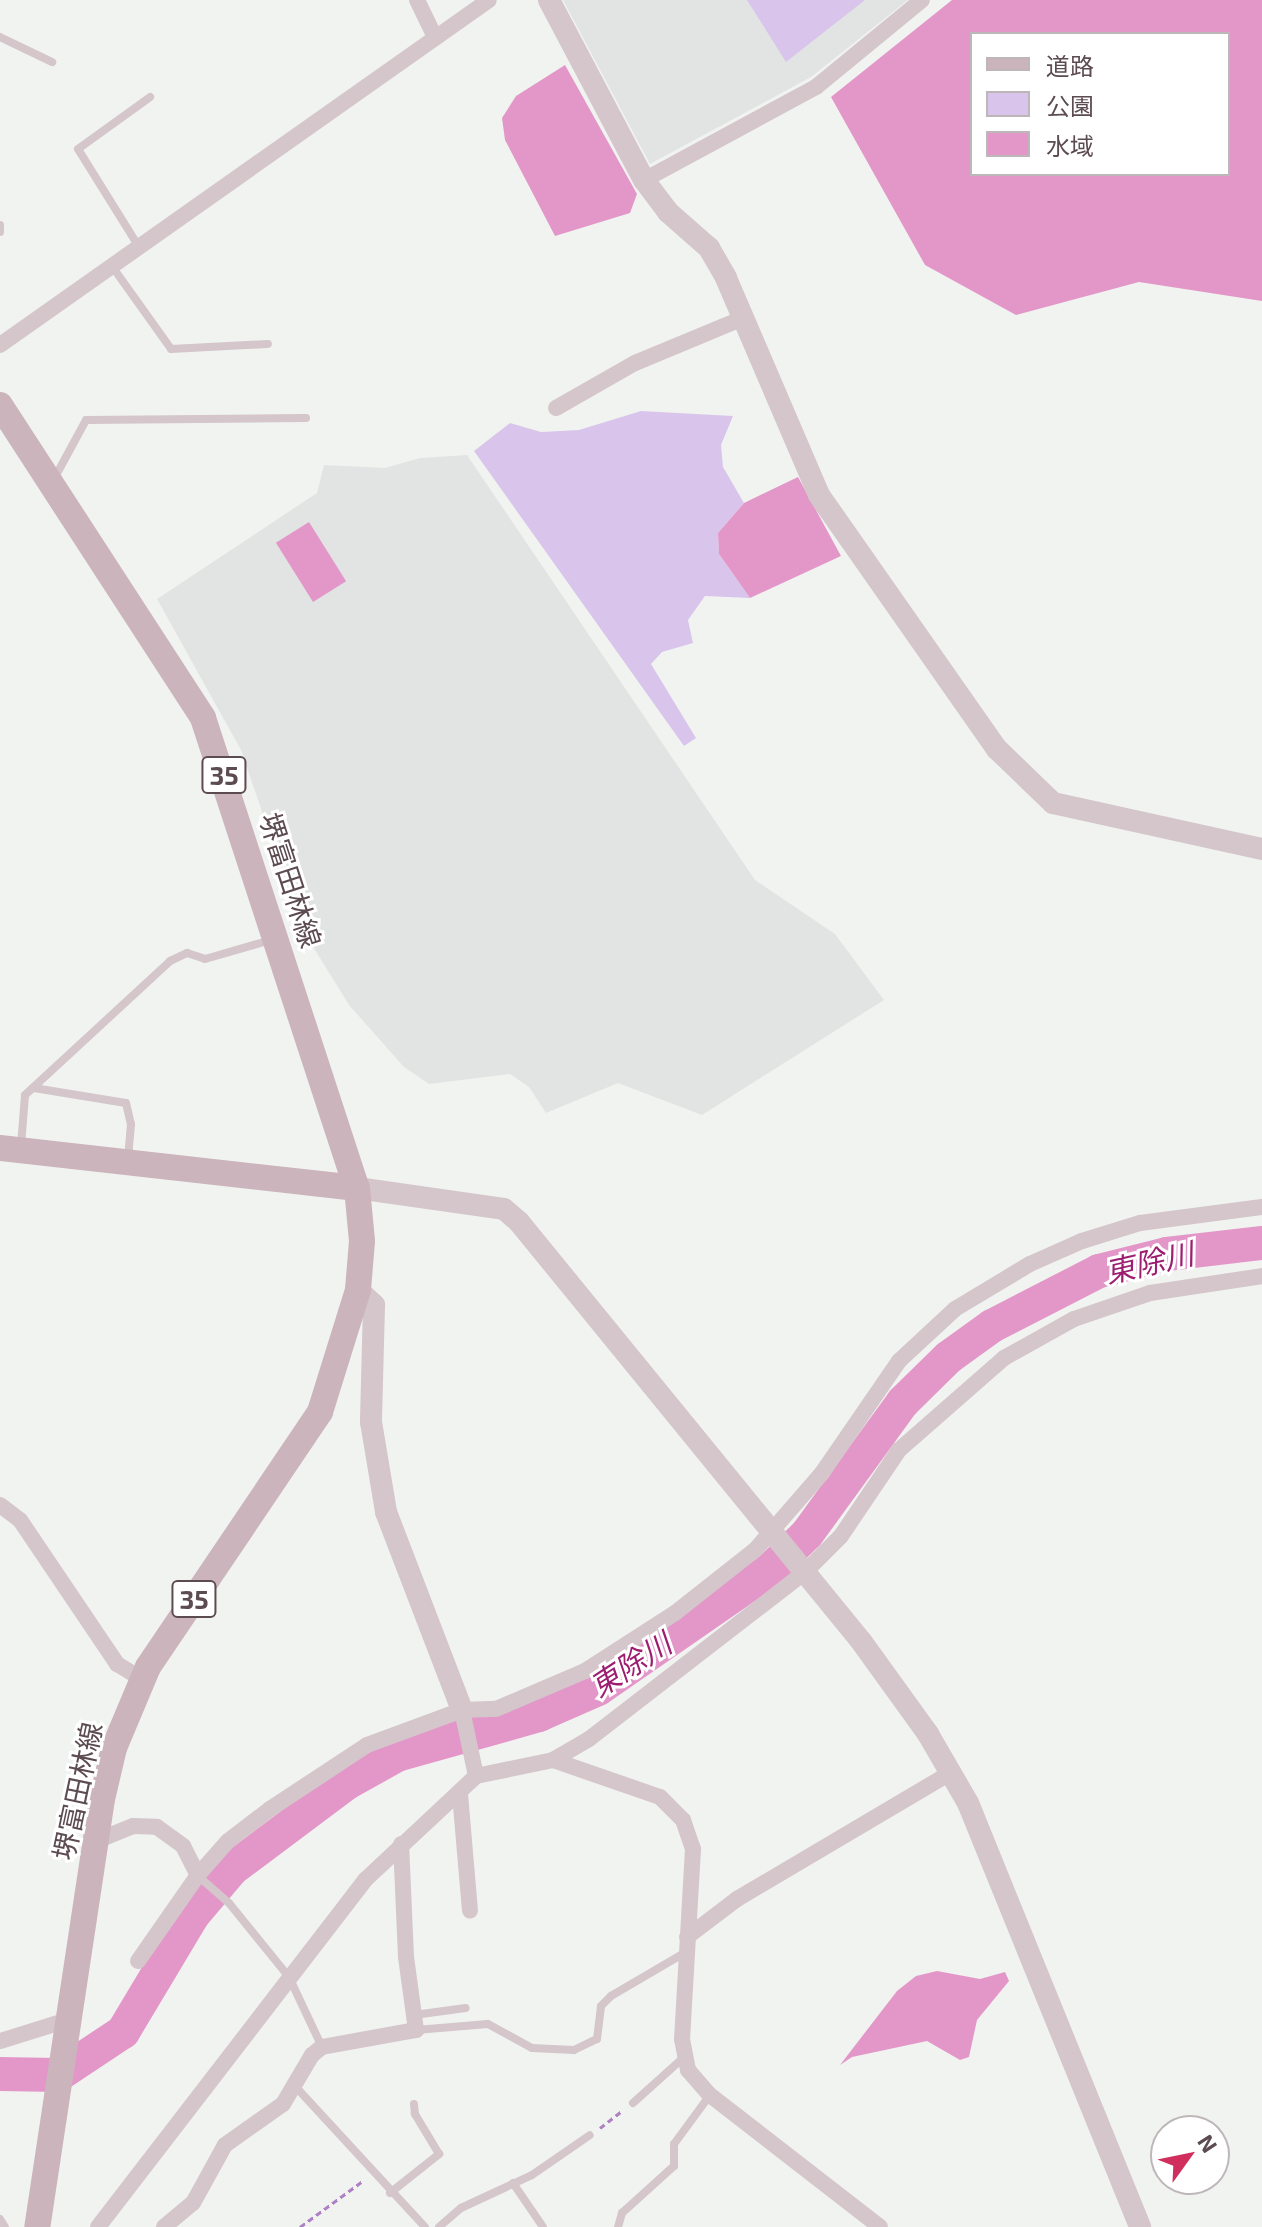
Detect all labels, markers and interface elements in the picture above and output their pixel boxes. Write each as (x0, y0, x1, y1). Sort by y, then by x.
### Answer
legend (970, 32, 1230, 176)
text: 道路 (1046, 51, 1094, 80)
text: 公園 (1046, 91, 1094, 120)
text: 水域 (1046, 131, 1094, 160)
road number: 35 (200, 753, 248, 797)
street label: 堺富田林線 (253, 808, 329, 952)
water label: 東除川 (1101, 1234, 1197, 1290)
road number: 35 (170, 1577, 218, 1621)
water label: 東除川 (582, 1624, 678, 1704)
street label: 堺富田林線 (46, 1719, 108, 1863)
north arrow (1150, 2115, 1230, 2195)
text: N (1193, 2129, 1224, 2157)

